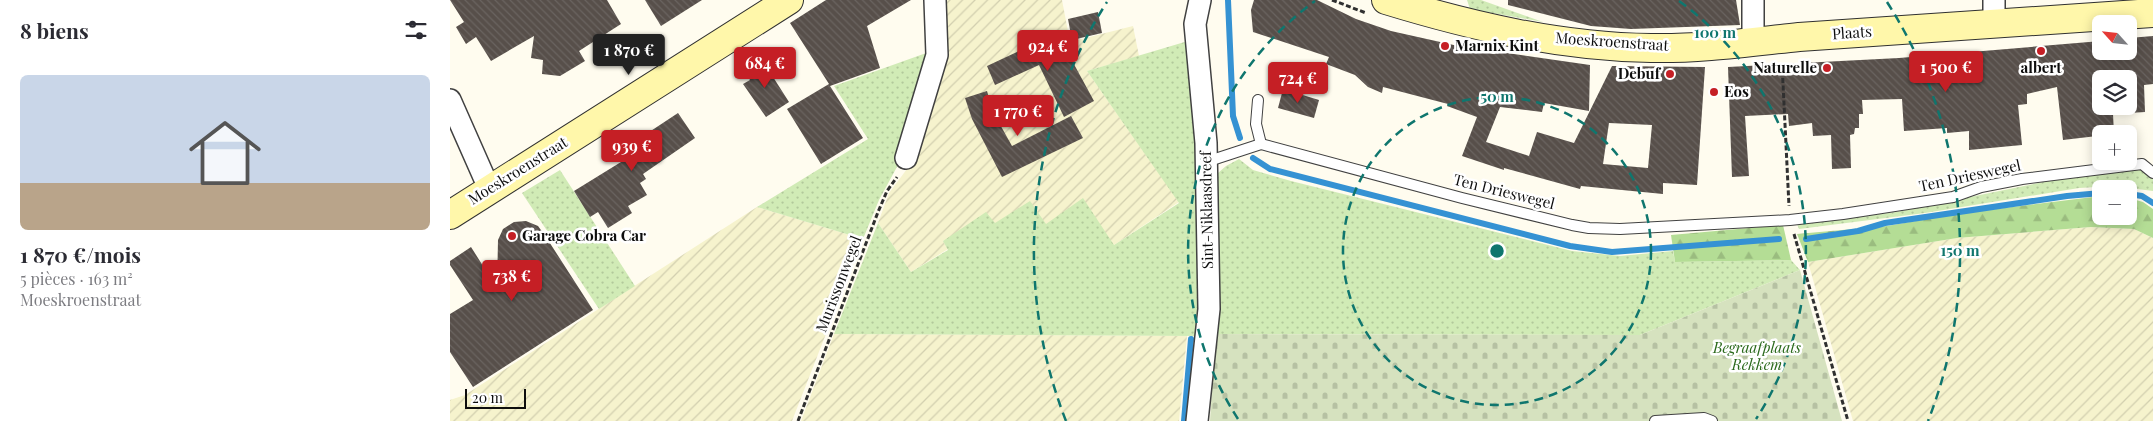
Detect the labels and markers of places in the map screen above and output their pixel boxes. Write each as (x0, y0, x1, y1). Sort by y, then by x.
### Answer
pin: 924 € (1013, 30, 1083, 72)
pin: 1 870 € (583, 34, 675, 76)
place label: Marnix Kint (1455, 35, 1540, 55)
marker: Marnix Kint (1439, 40, 1451, 52)
marker: albert (2035, 45, 2047, 57)
pin: 684 € (730, 46, 800, 89)
pin: 1 500 € (1900, 51, 1992, 93)
place label: Naturelle (1753, 57, 1817, 77)
place label: albert (2021, 57, 2062, 77)
pin: 724 € (1263, 62, 1333, 104)
marker: Naturelle (1821, 62, 1833, 74)
place label: Debuf (1618, 63, 1662, 83)
marker: Debuf (1664, 68, 1676, 80)
place label: Eos (1724, 81, 1749, 101)
marker: Eos (1708, 86, 1720, 98)
pin: 1 770 € (972, 94, 1064, 137)
pin: 939 € (597, 130, 667, 172)
place label: Garage Cobra Car (522, 225, 646, 245)
marker: Garage Cobra Car (506, 230, 518, 242)
centre of rings (1488, 242, 1506, 260)
pin: 738 € (477, 260, 547, 302)

